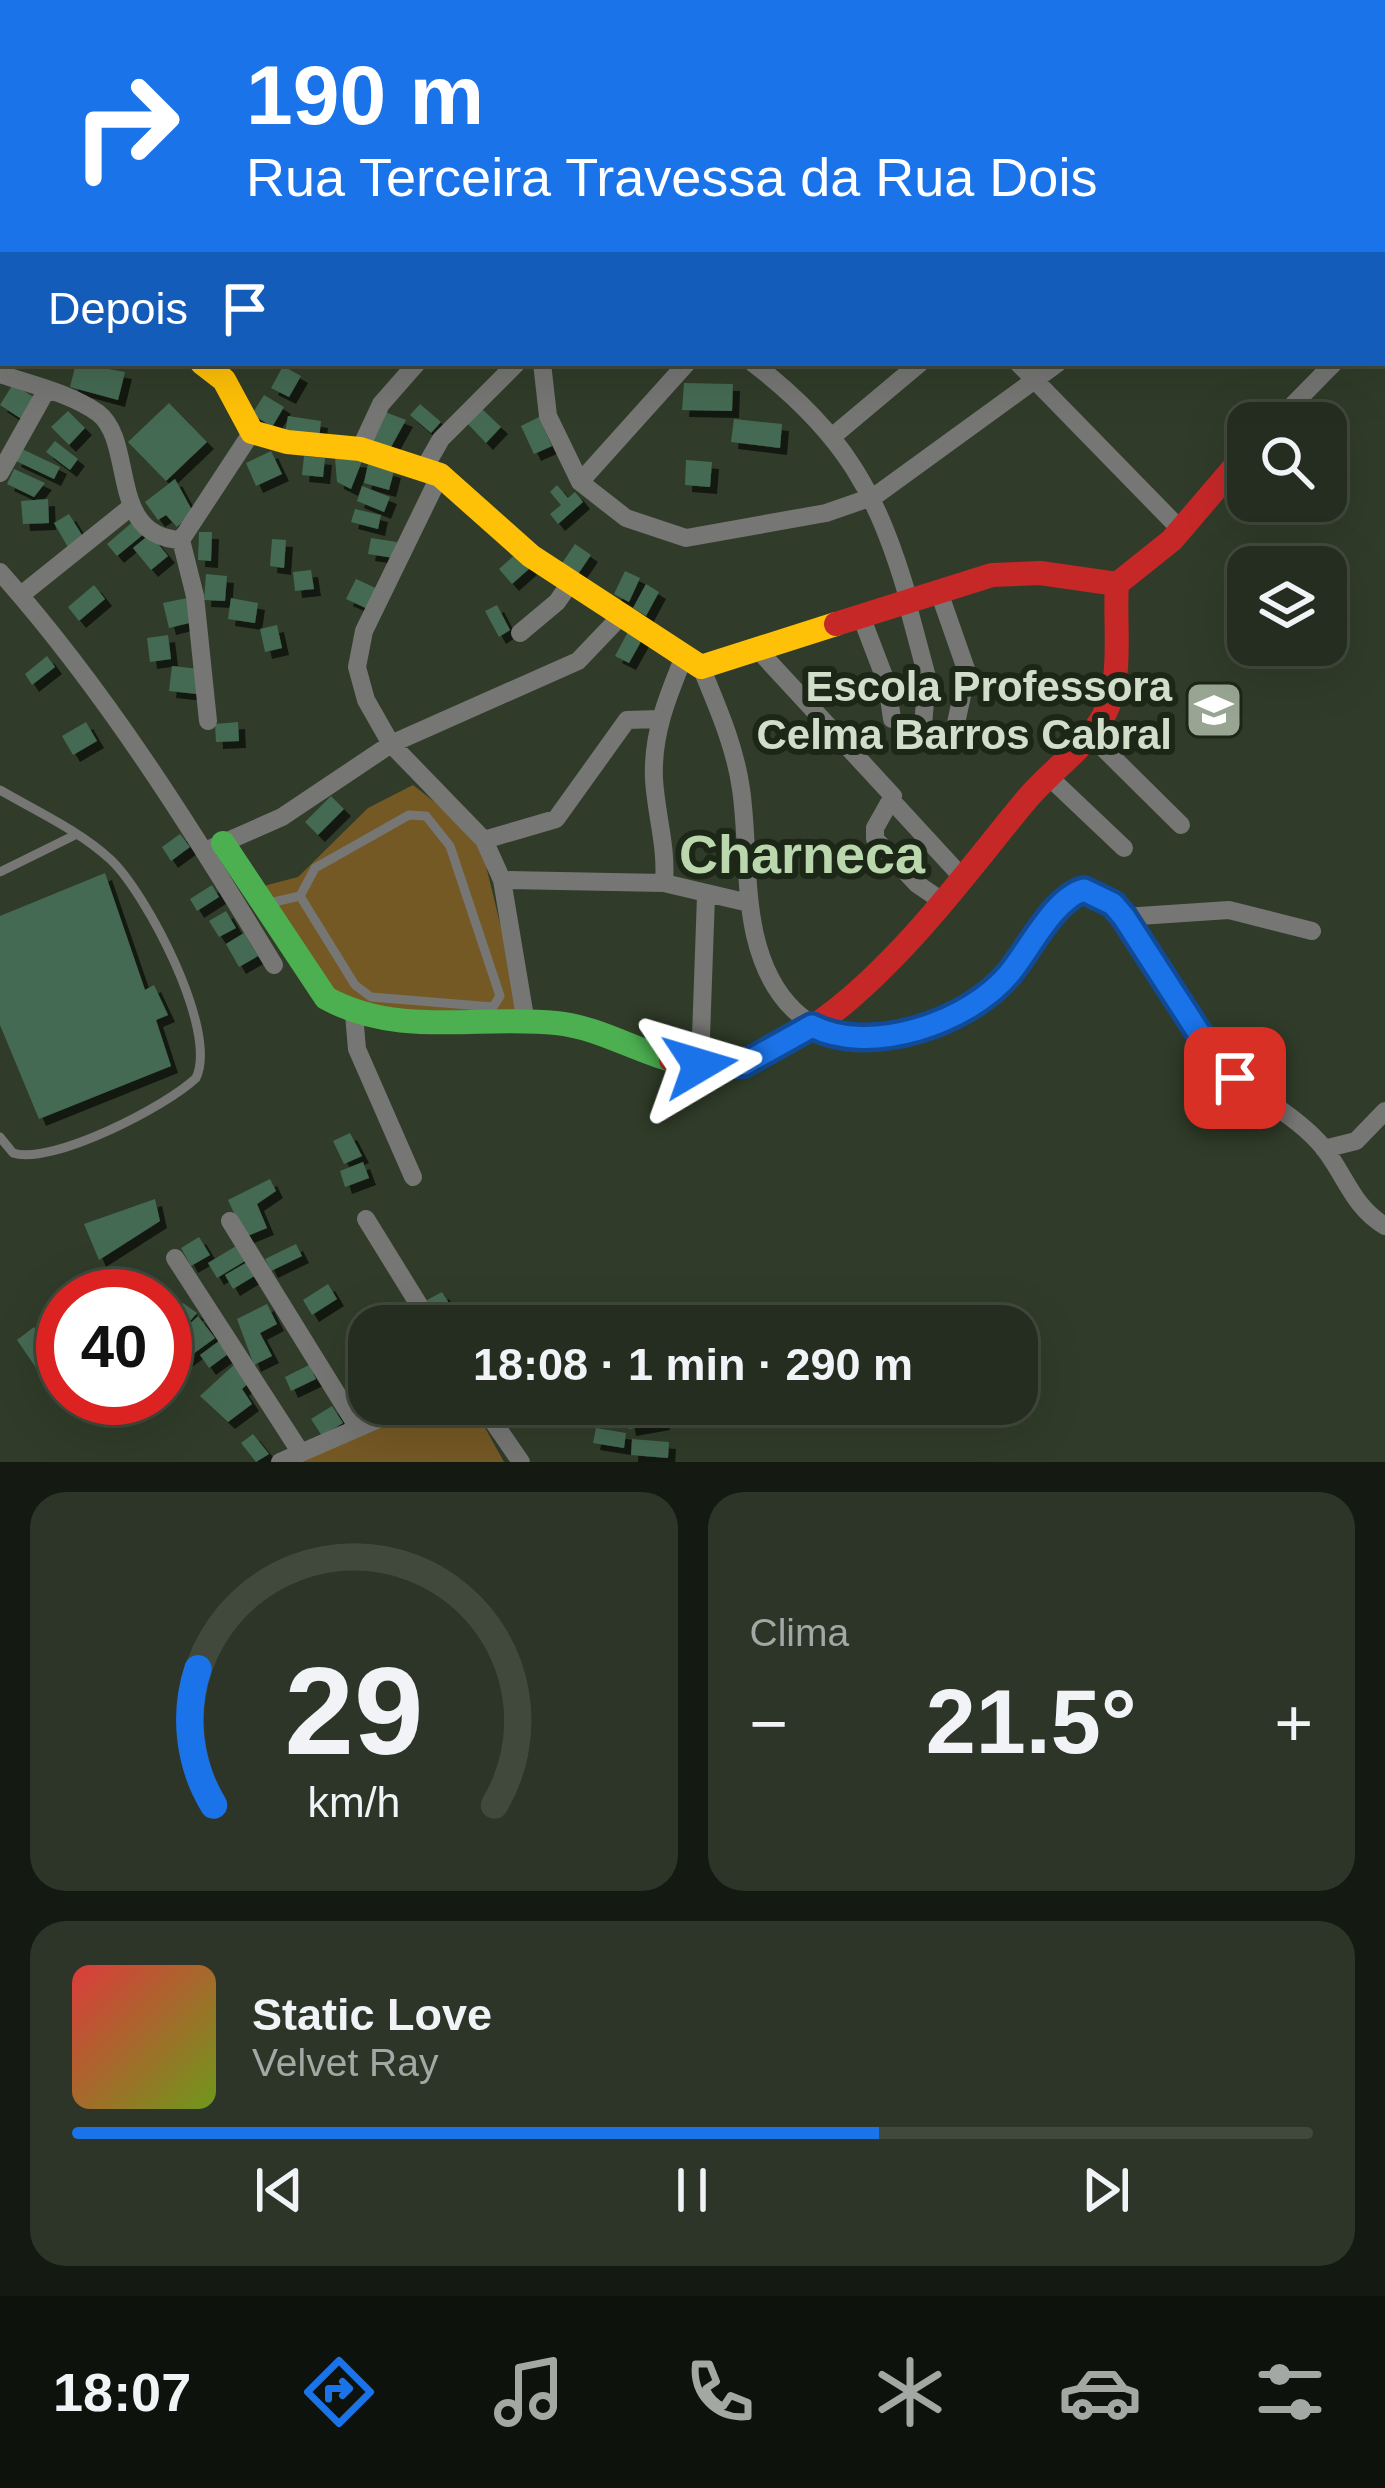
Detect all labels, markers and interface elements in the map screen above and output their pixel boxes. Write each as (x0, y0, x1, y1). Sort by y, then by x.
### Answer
icon: right (48, 48, 204, 204)
text: 190 m (246, 48, 484, 142)
text: Rua Terceira Travessa da Rua Dois (246, 147, 1097, 207)
icon: arrive (212, 276, 278, 342)
text: Depois (48, 283, 188, 334)
map controls (1227, 402, 1347, 666)
button: search (1227, 402, 1347, 522)
button: layers (1227, 546, 1347, 666)
place label: Escola Professora Celma Barros Cabral (756, 663, 1173, 758)
school or university icon: Escola Professora Celma Barros Cabral (1183, 679, 1245, 741)
district label: Charneca (679, 824, 926, 884)
position arrow (637, 1002, 763, 1128)
pin (1184, 1027, 1286, 1129)
icon: arrive (1202, 1045, 1268, 1111)
speed limit sign: 40 (36, 1269, 192, 1425)
text: 18:08 · 1 min · 290 m (473, 1339, 913, 1390)
text: Clima (750, 1611, 849, 1654)
text: 29 (284, 1641, 423, 1780)
text: 21.5° (926, 1672, 1137, 1772)
text: − (750, 1686, 788, 1760)
text: + (1274, 1686, 1313, 1760)
text: km/h (307, 1777, 400, 1825)
text: Static Love (252, 1989, 492, 2040)
text: Velvet Ray (252, 2041, 438, 2084)
icon: previous (246, 2157, 312, 2223)
icon: pause (659, 2157, 725, 2223)
icon: next (1073, 2157, 1139, 2223)
icon: directions (297, 2350, 381, 2434)
icon: music (487, 2350, 571, 2434)
icon: phone (678, 2350, 762, 2434)
icon: climate (868, 2350, 952, 2434)
icon: car (1058, 2350, 1142, 2434)
icon: filters (1248, 2350, 1332, 2434)
text: 18:07 (53, 2362, 191, 2422)

